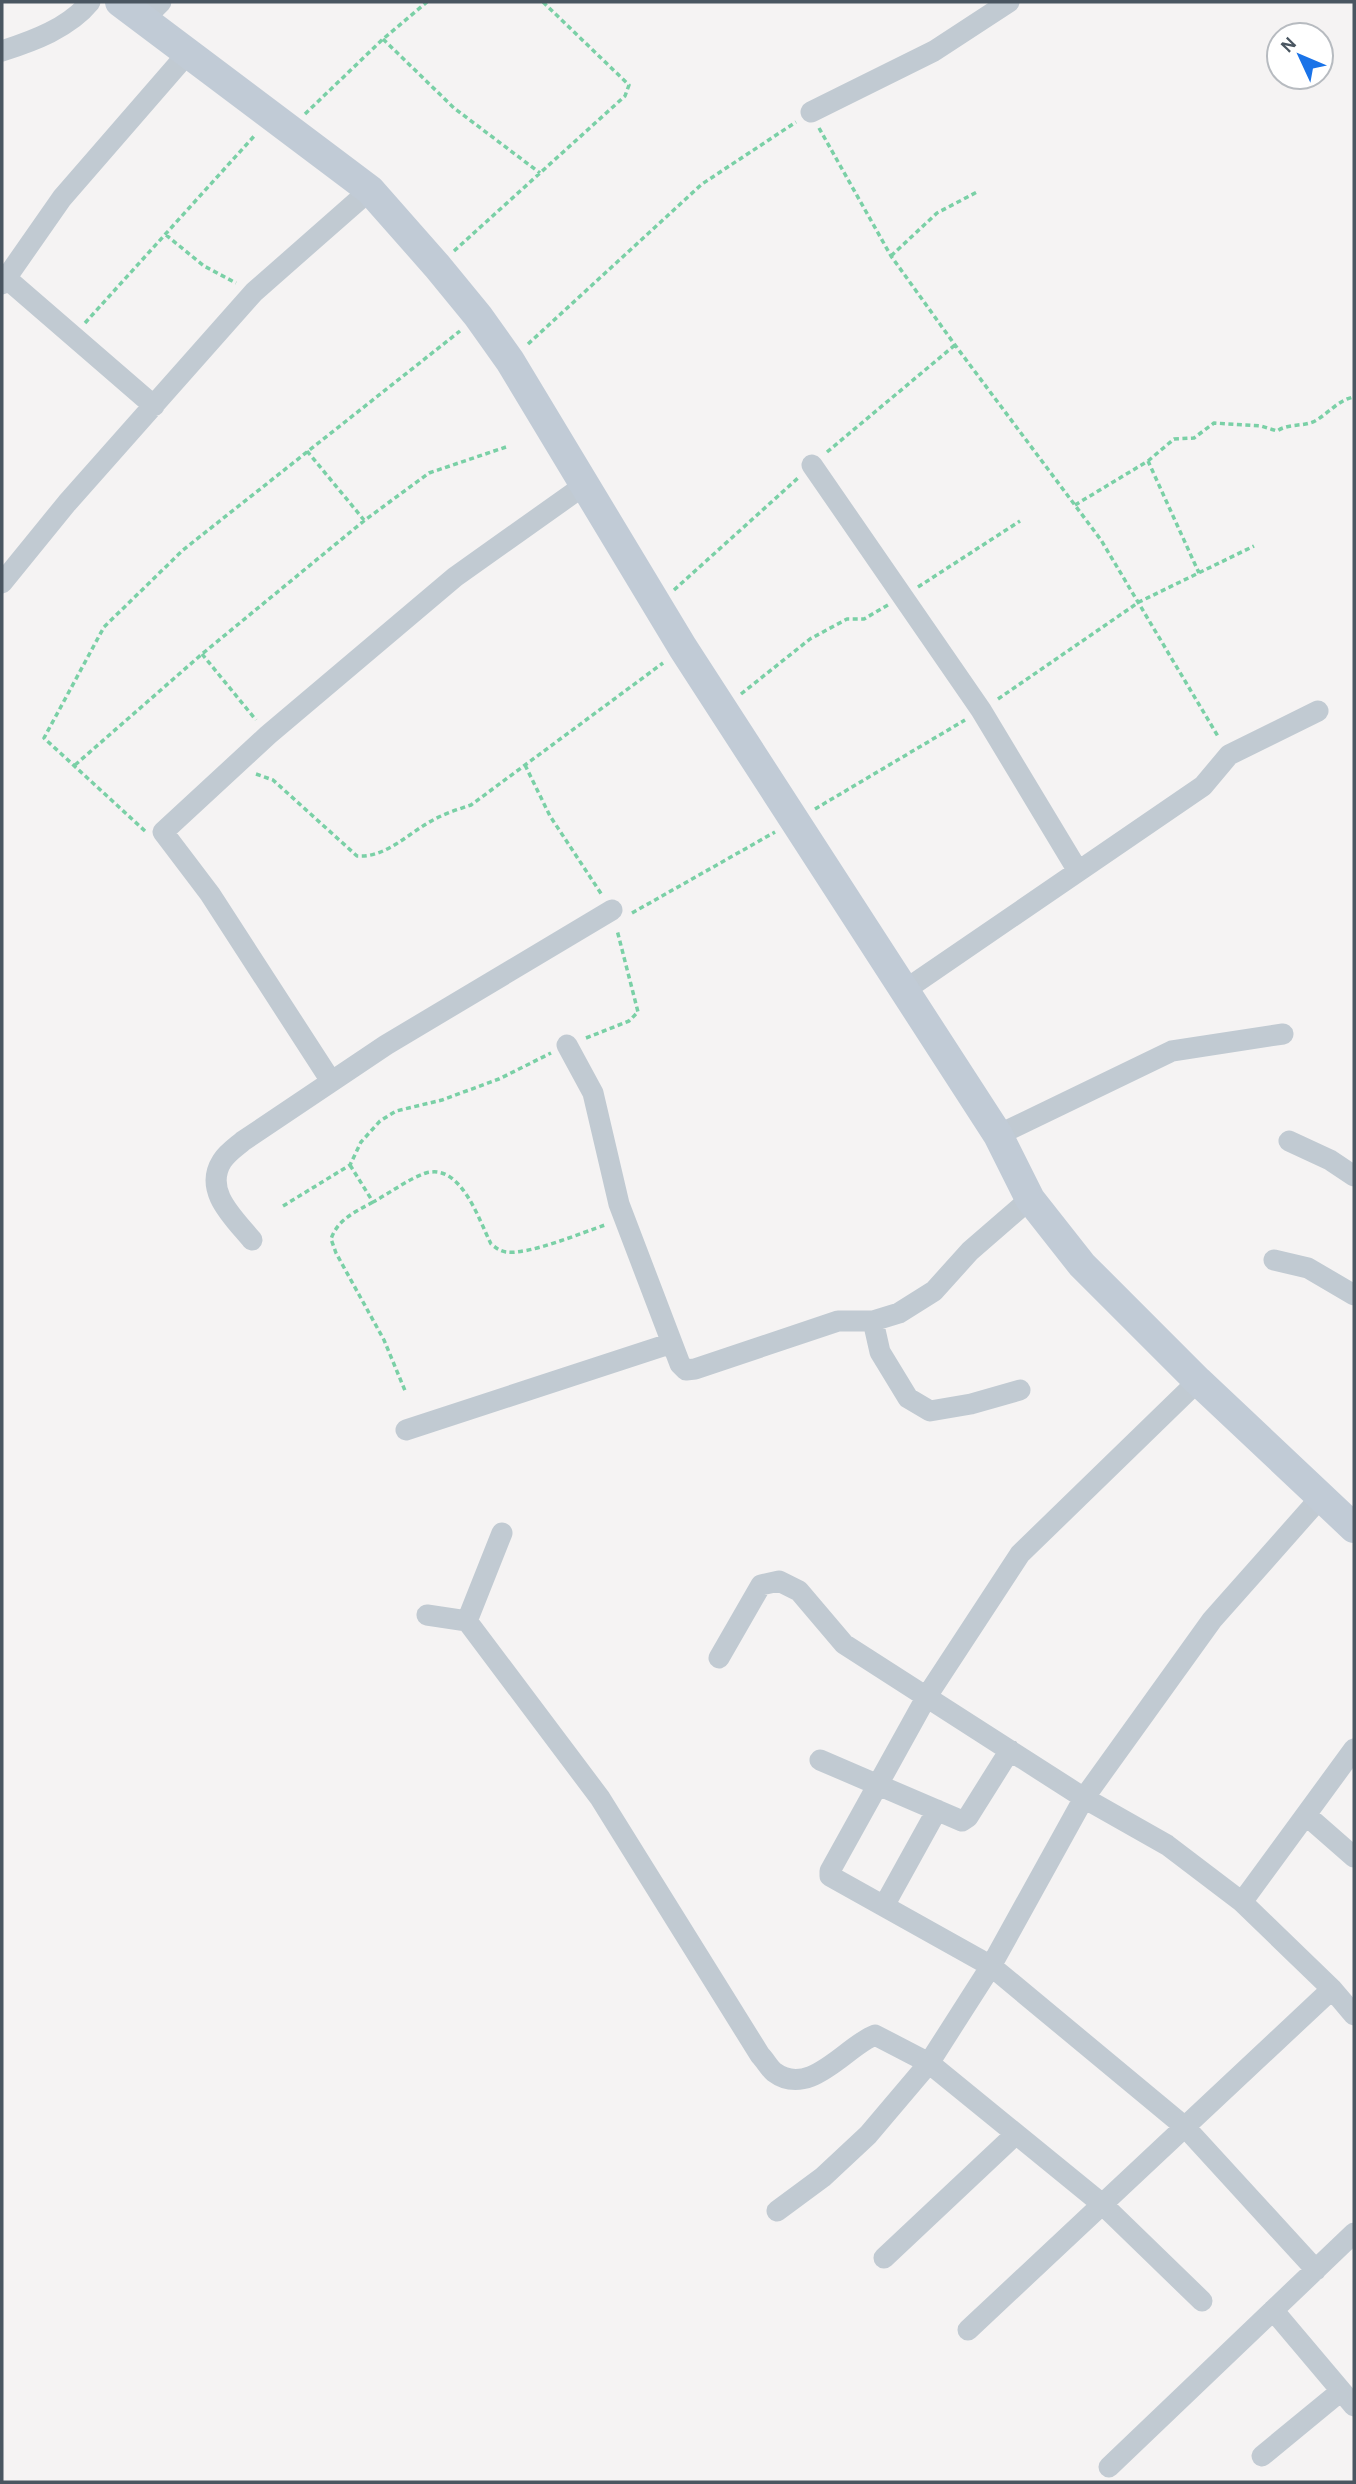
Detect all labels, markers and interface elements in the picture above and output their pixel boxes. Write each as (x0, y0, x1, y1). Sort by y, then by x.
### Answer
north arrow (1265, 21, 1335, 91)
text: N (1277, 34, 1300, 57)

